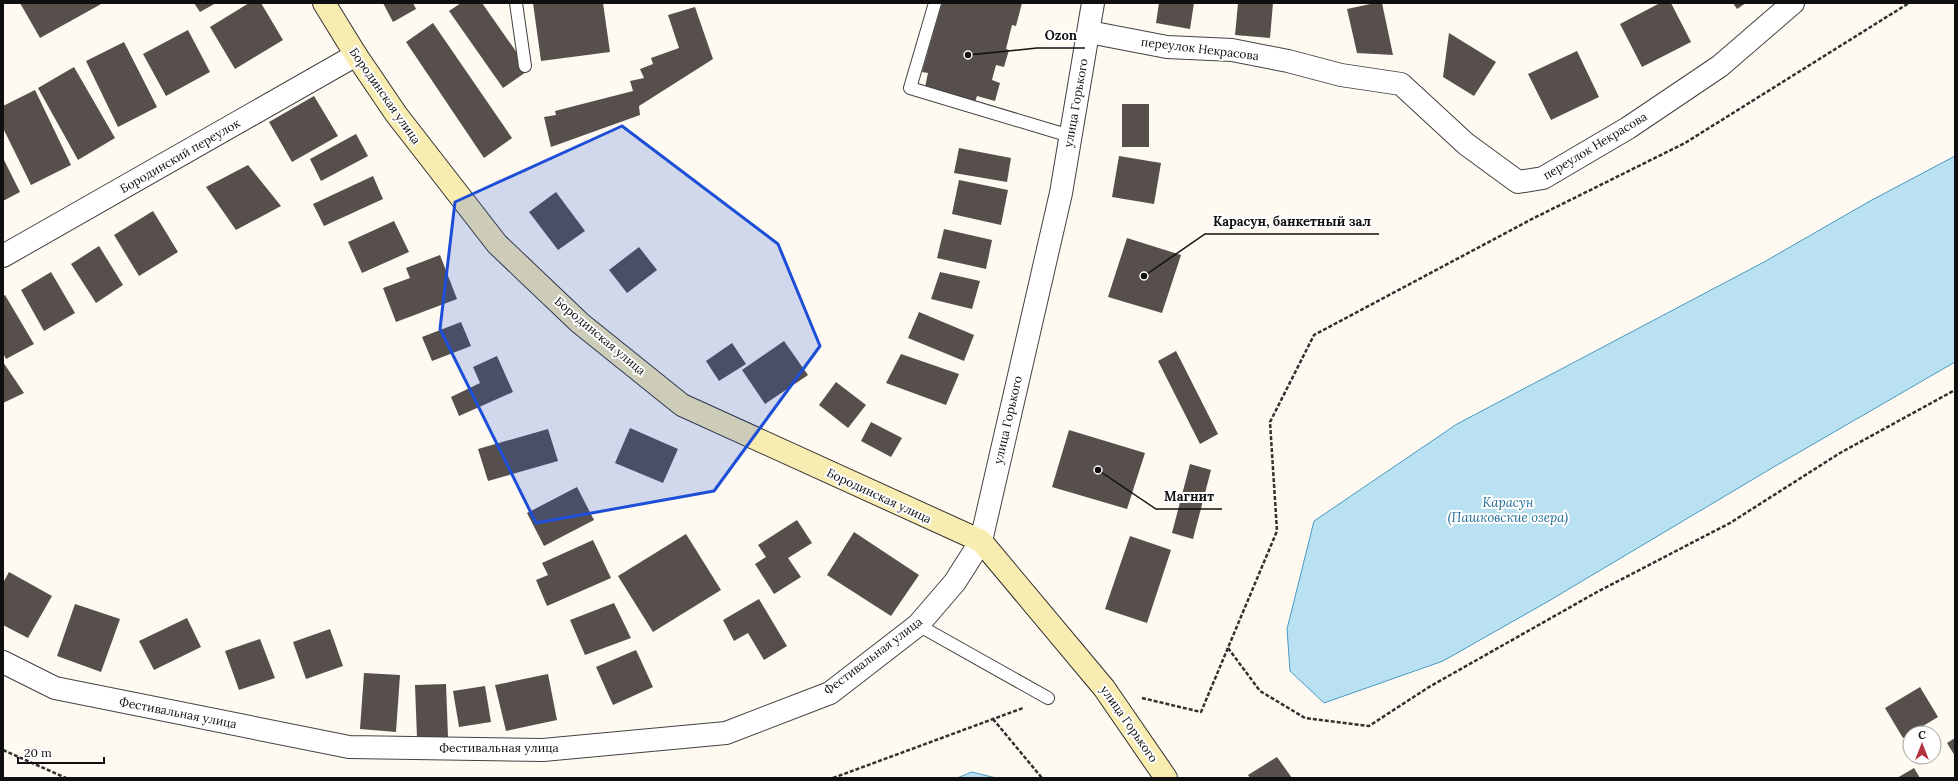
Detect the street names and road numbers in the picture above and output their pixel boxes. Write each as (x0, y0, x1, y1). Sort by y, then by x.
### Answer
street label: переулок Некрасова (1140, 34, 1260, 63)
street label: Бородинская улица (347, 45, 424, 147)
street label: улица Горького (1060, 57, 1091, 149)
street label: переулок Некрасова (1540, 109, 1649, 183)
street label: Бородинский переулок (117, 115, 243, 196)
street label: Бородинская улица (552, 293, 649, 378)
street label: улица Горького (990, 374, 1025, 466)
street label: Бородинская улица (824, 465, 934, 526)
street label: Фестивальная улица (820, 614, 925, 698)
street label: улица Горького (1097, 682, 1161, 765)
street label: Фестивальная улица (118, 694, 238, 731)
street label: Фестивальная улица (439, 740, 559, 755)

